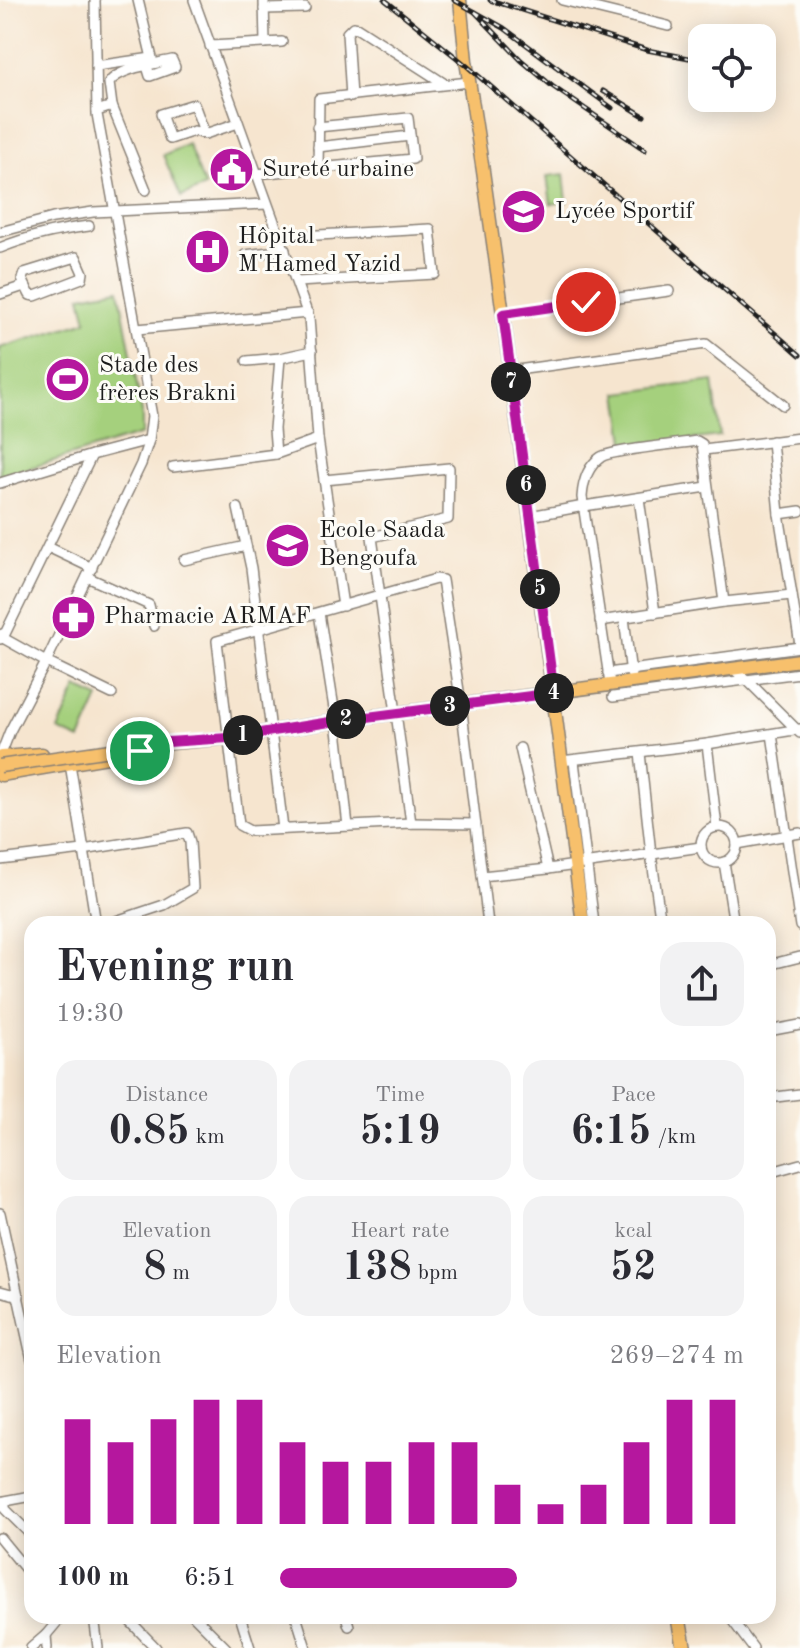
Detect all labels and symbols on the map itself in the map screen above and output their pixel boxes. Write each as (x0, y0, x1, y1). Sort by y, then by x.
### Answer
public building icon: Sureté urbaine (207, 146, 255, 194)
place label: Sureté urbaine (262, 158, 414, 182)
school or university icon: Lycée Sportif (500, 188, 548, 236)
place label: Lycée Sportif (555, 200, 695, 224)
place label: Hôpital M'Hamed Yazid (238, 225, 401, 277)
hospital icon: Hôpital M'Hamed Yazid (183, 227, 231, 275)
pin (552, 268, 620, 336)
place label: Stade des frères Brakni (99, 354, 236, 406)
sports icon: Stade des frères Brakni (44, 356, 92, 404)
pin: 7 (491, 362, 531, 402)
pin: 6 (506, 465, 546, 505)
place label: Ecole Saada Bengoufa (319, 519, 445, 571)
school or university icon: Ecole Saada Bengoufa (264, 521, 312, 569)
pin: 5 (520, 569, 560, 609)
pharmacy icon: Pharmacie ARMAF (49, 593, 97, 641)
place label: Pharmacie ARMAF (104, 605, 311, 629)
pin: 4 (534, 673, 574, 713)
pin: 3 (430, 686, 470, 726)
pin: 2 (326, 699, 366, 739)
pin: 1 (223, 715, 263, 755)
pin (106, 717, 174, 785)

